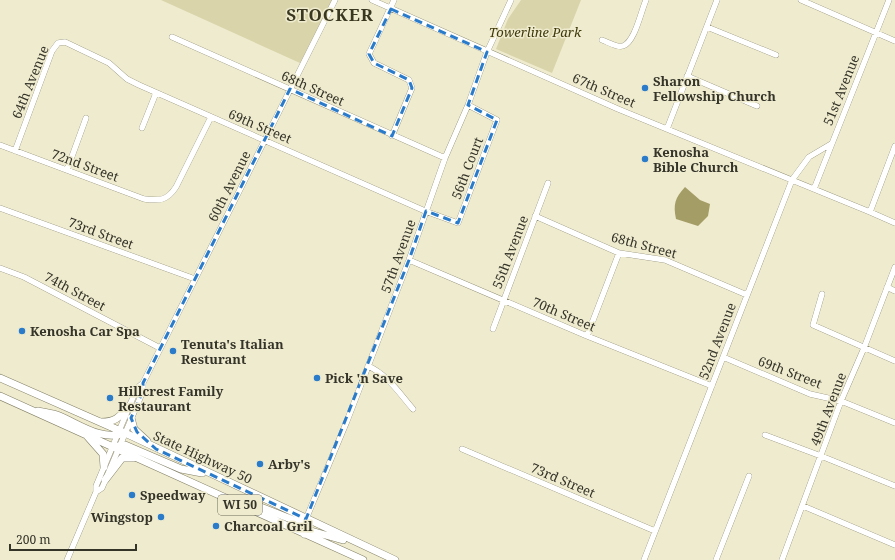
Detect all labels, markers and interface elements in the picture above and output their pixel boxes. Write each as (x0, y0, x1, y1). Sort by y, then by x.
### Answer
district label: STOCKER (286, 3, 374, 26)
park label: Towerline Park (489, 23, 582, 41)
street label: 64th Avenue (7, 43, 53, 121)
street label: 51st Avenue (819, 52, 863, 128)
street label: 68th Street (279, 66, 348, 110)
street label: 67th Street (570, 69, 639, 112)
place label: Sharon Fellowship Church (653, 72, 776, 105)
marker: Sharon Fellowship Church (640, 83, 650, 93)
street label: 69th Street (226, 105, 295, 148)
street label: 56th Court (447, 134, 487, 202)
place label: Kenosha Bible Church (653, 143, 739, 176)
street label: 72nd Street (49, 144, 122, 186)
street label: 60th Avenue (203, 147, 255, 224)
marker: Kenosha Bible Church (640, 154, 650, 164)
street label: 73rd Street (66, 213, 137, 253)
street label: 55th Avenue (488, 213, 532, 291)
street label: 57th Avenue (376, 217, 420, 295)
street label: 68th Street (609, 228, 679, 262)
street label: 74th Street (41, 267, 109, 315)
street label: 70th Street (530, 293, 599, 336)
street label: 52nd Avenue (694, 300, 740, 382)
place label: Kenosha Car Spa (30, 322, 140, 340)
marker: Kenosha Car Spa (17, 326, 27, 336)
place label: Tenuta's Italian Resturant (181, 335, 284, 368)
marker: Tenuta's Italian Resturant (168, 346, 178, 356)
street label: 69th Street (755, 352, 825, 393)
place label: Pick 'n Save (325, 369, 403, 387)
street label: 49th Avenue (806, 370, 850, 448)
marker: Pick 'n Save (312, 373, 322, 383)
place label: Hillcrest Family Restaurant (118, 382, 224, 415)
marker: Hillcrest Family Restaurant (105, 393, 115, 403)
street label: State Highway 50 (151, 426, 255, 488)
place label: Arby's (268, 455, 310, 473)
street label: 73rd Street (528, 458, 598, 502)
marker: Arby's (255, 459, 265, 469)
place label: Speedway (140, 486, 206, 504)
marker: Speedway (127, 490, 137, 500)
road number: WI 50 (218, 495, 262, 515)
place label: Wingstop (91, 508, 153, 526)
marker: Wingstop (156, 512, 166, 522)
place label: Charcoal Gril (224, 517, 313, 535)
marker: Charcoal Gril (211, 521, 221, 531)
scale bar (10, 526, 136, 552)
text: 200 m (16, 531, 51, 548)

